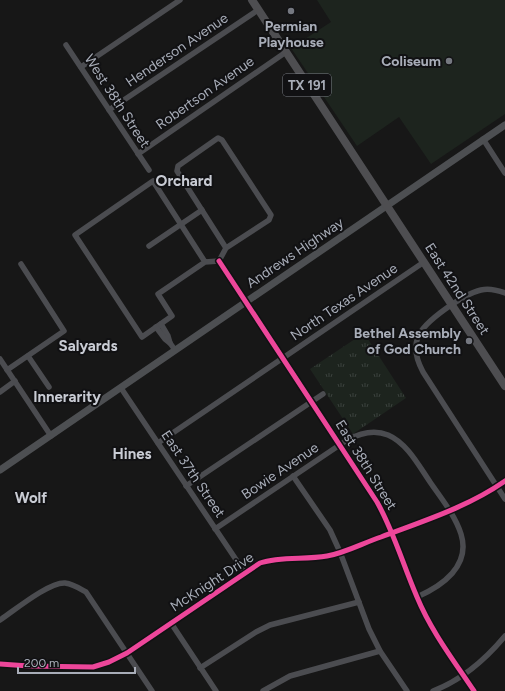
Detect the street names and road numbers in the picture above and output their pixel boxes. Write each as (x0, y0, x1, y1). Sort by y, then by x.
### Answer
street label: Henderson Avenue (123, 9, 232, 91)
street label: West 38th Street (81, 51, 153, 151)
street label: Robertson Avenue (153, 53, 258, 133)
road number: TX 191 (283, 74, 331, 96)
street label: Andrews Highway (243, 214, 347, 292)
street label: East 42nd Street (421, 240, 493, 338)
street label: North Texas Avenue (287, 260, 401, 344)
street label: East 38th Street (332, 417, 400, 513)
street label: East 37th Street (158, 427, 228, 521)
street label: Bowie Avenue (238, 439, 322, 503)
street label: McKnight Drive (167, 548, 257, 615)

